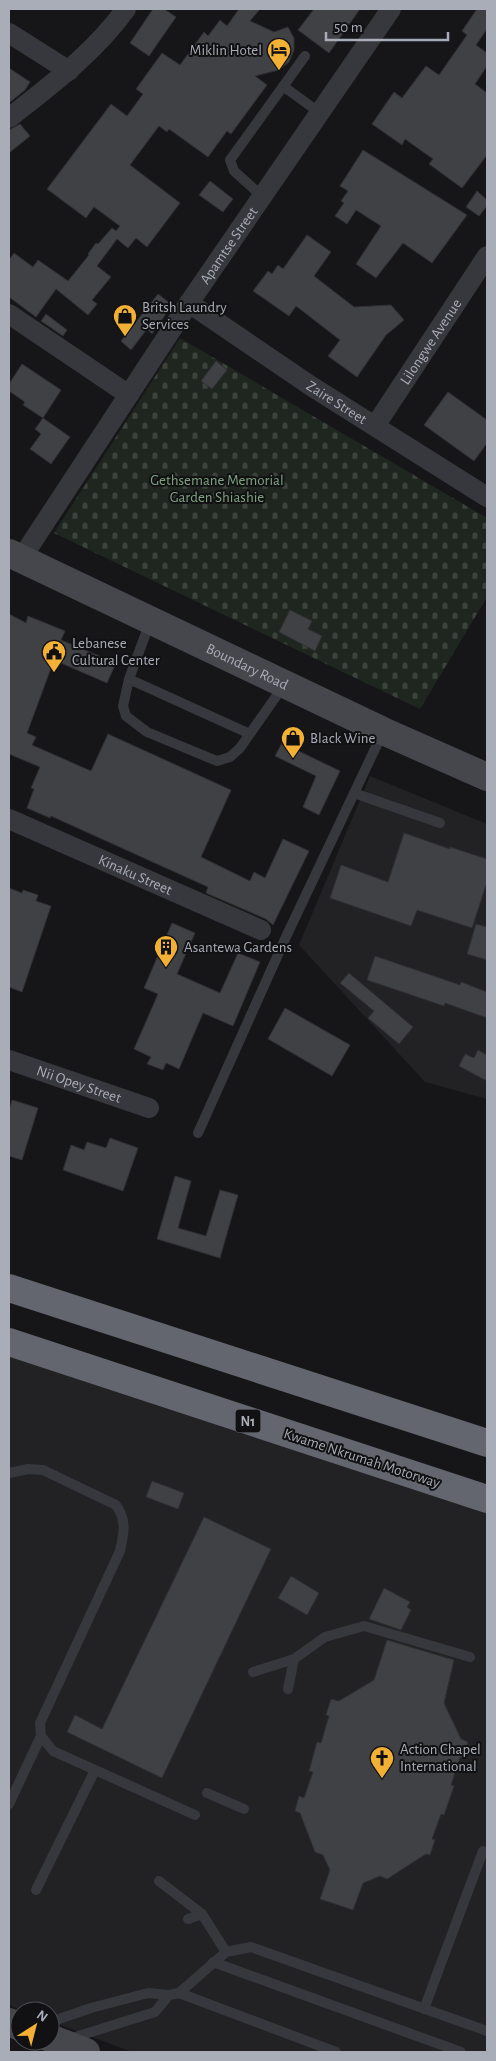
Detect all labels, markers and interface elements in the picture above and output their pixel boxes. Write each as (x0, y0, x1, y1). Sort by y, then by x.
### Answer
scale bar (326, 10, 448, 42)
text: 50 m (334, 20, 363, 35)
hotel icon: Miklin Hotel (266, 37, 292, 71)
place label: Miklin Hotel (190, 43, 262, 58)
street label: Apamtse Street (197, 204, 261, 287)
street label: Lilongwe Avenue (397, 296, 465, 387)
place label: Britsh Laundry Services (142, 300, 227, 332)
shop icon: Britsh Laundry Services (112, 303, 138, 337)
street label: Zaire Street (304, 378, 369, 427)
park label: Gethsemane Memorial Garden Shiashie (150, 473, 284, 505)
place label: Lebanese Cultural Center (72, 636, 160, 668)
public building icon: Lebanese Cultural Center (41, 639, 67, 673)
street label: Boundary Road (204, 641, 291, 693)
shop icon: Black Wine (280, 725, 306, 759)
place label: Black Wine (310, 731, 376, 746)
street label: Kinaku Street (96, 852, 174, 898)
building icon: Asantewa Gardens (153, 934, 179, 968)
place label: Asantewa Gardens (184, 940, 292, 955)
street label: Nii Opey Street (35, 1063, 123, 1106)
road number: N1 (236, 1410, 260, 1432)
street label: Kwame Nkrumah Motorway (282, 1426, 442, 1491)
place label: Action Chapel International (400, 1742, 481, 1774)
church icon: Action Chapel International (369, 1745, 395, 1779)
north arrow (10, 2001, 60, 2051)
text: N (34, 2008, 50, 2025)

